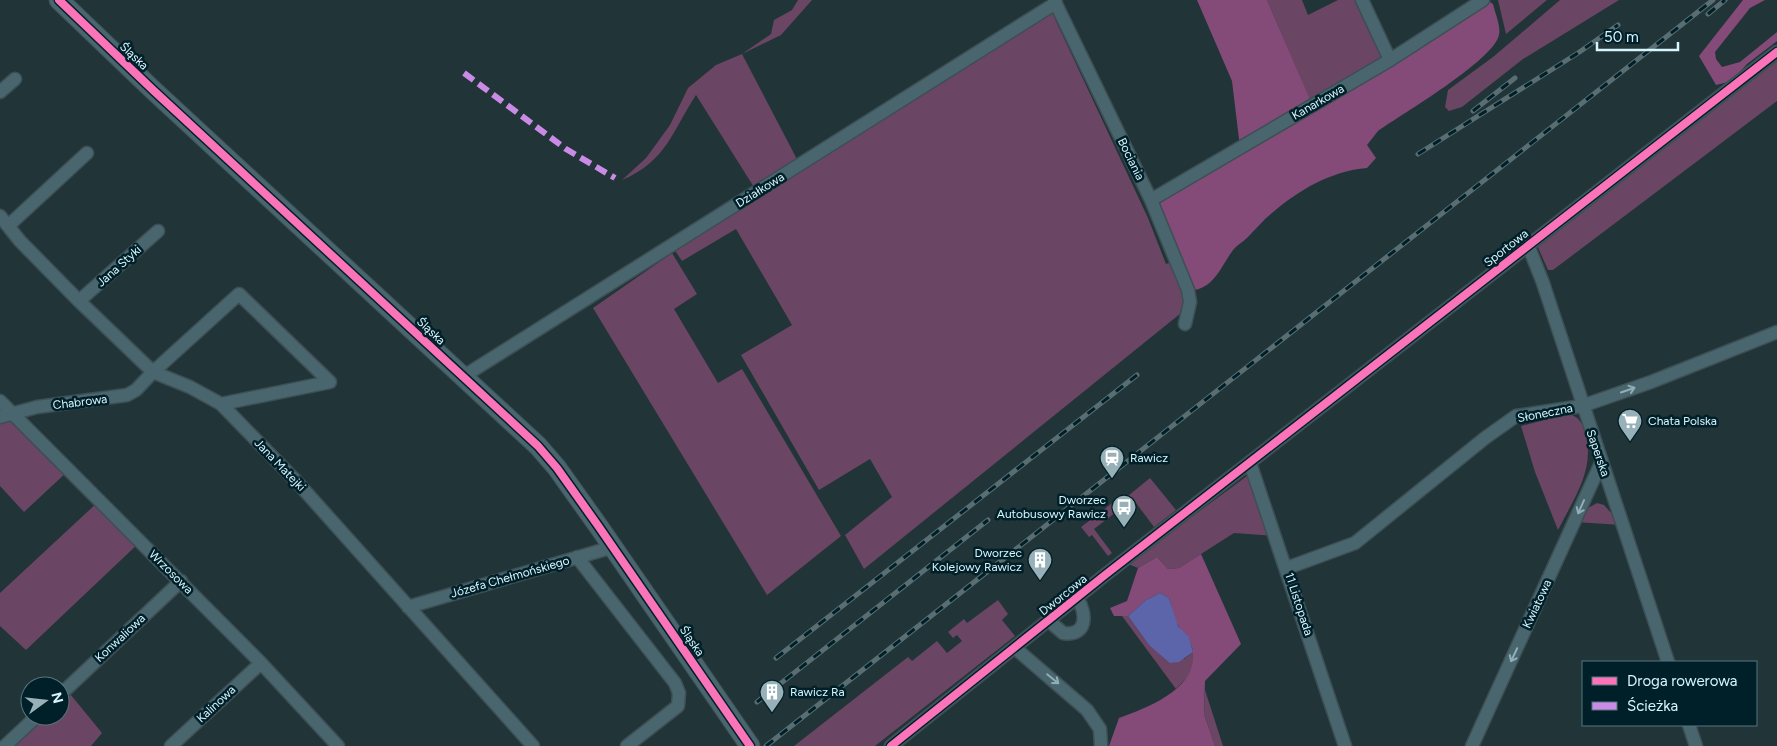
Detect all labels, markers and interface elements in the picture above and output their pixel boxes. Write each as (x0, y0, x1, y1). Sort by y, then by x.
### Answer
scale bar (1597, 20, 1678, 52)
text: 50 m (1604, 28, 1639, 46)
street label: Śląska (117, 39, 151, 73)
street label: Kanarkowa (1289, 81, 1347, 123)
street label: Bociania (1115, 136, 1147, 182)
street label: Działkowa (733, 170, 787, 210)
street label: Sportowa (1481, 226, 1531, 270)
street label: Jana Styki (94, 242, 144, 290)
street label: Śląska (414, 314, 448, 348)
one-way arrow (1620, 385, 1636, 394)
street label: Chabrowa (52, 392, 108, 412)
street label: Słoneczna (1516, 401, 1574, 425)
supermarket icon: Chata Polska (1617, 408, 1643, 442)
place label: Chata Polska (1648, 414, 1717, 428)
street label: Saperska (1583, 428, 1613, 478)
street label: Jana Matejki (252, 436, 308, 494)
station icon: Rawicz (1099, 445, 1125, 479)
place label: Rawicz (1130, 451, 1168, 465)
place label: Dworzec Autobusowy Rawicz (997, 493, 1106, 521)
bus stop icon: Dworzec Autobusowy Rawicz (1111, 494, 1137, 528)
one-way arrow (1576, 499, 1586, 514)
place label: Dworzec Kolejowy Rawicz (932, 546, 1022, 574)
street label: Wrzosowa (146, 547, 196, 597)
building icon: Dworzec Kolejowy Rawicz (1027, 547, 1053, 581)
street label: Józefa Chełmońskiego (449, 553, 571, 601)
street label: 11 Listopada (1282, 571, 1316, 637)
street label: Dworcowa (1036, 572, 1090, 618)
street label: Kwiatowa (1520, 577, 1554, 631)
street label: Konwaliowa (92, 611, 148, 665)
street label: Śląska (677, 623, 707, 659)
one-way arrow (1508, 647, 1518, 662)
legend (1582, 661, 1757, 726)
text: Droga rowerowa (1627, 672, 1737, 690)
one-way arrow (1046, 673, 1059, 685)
north arrow (20, 676, 70, 726)
building icon: Rawicz Ra (759, 679, 785, 713)
street label: Kalinowa (194, 683, 238, 725)
place label: Rawicz Ra (790, 685, 845, 699)
text: N (47, 690, 67, 705)
text: Ścieżka (1627, 697, 1678, 715)

